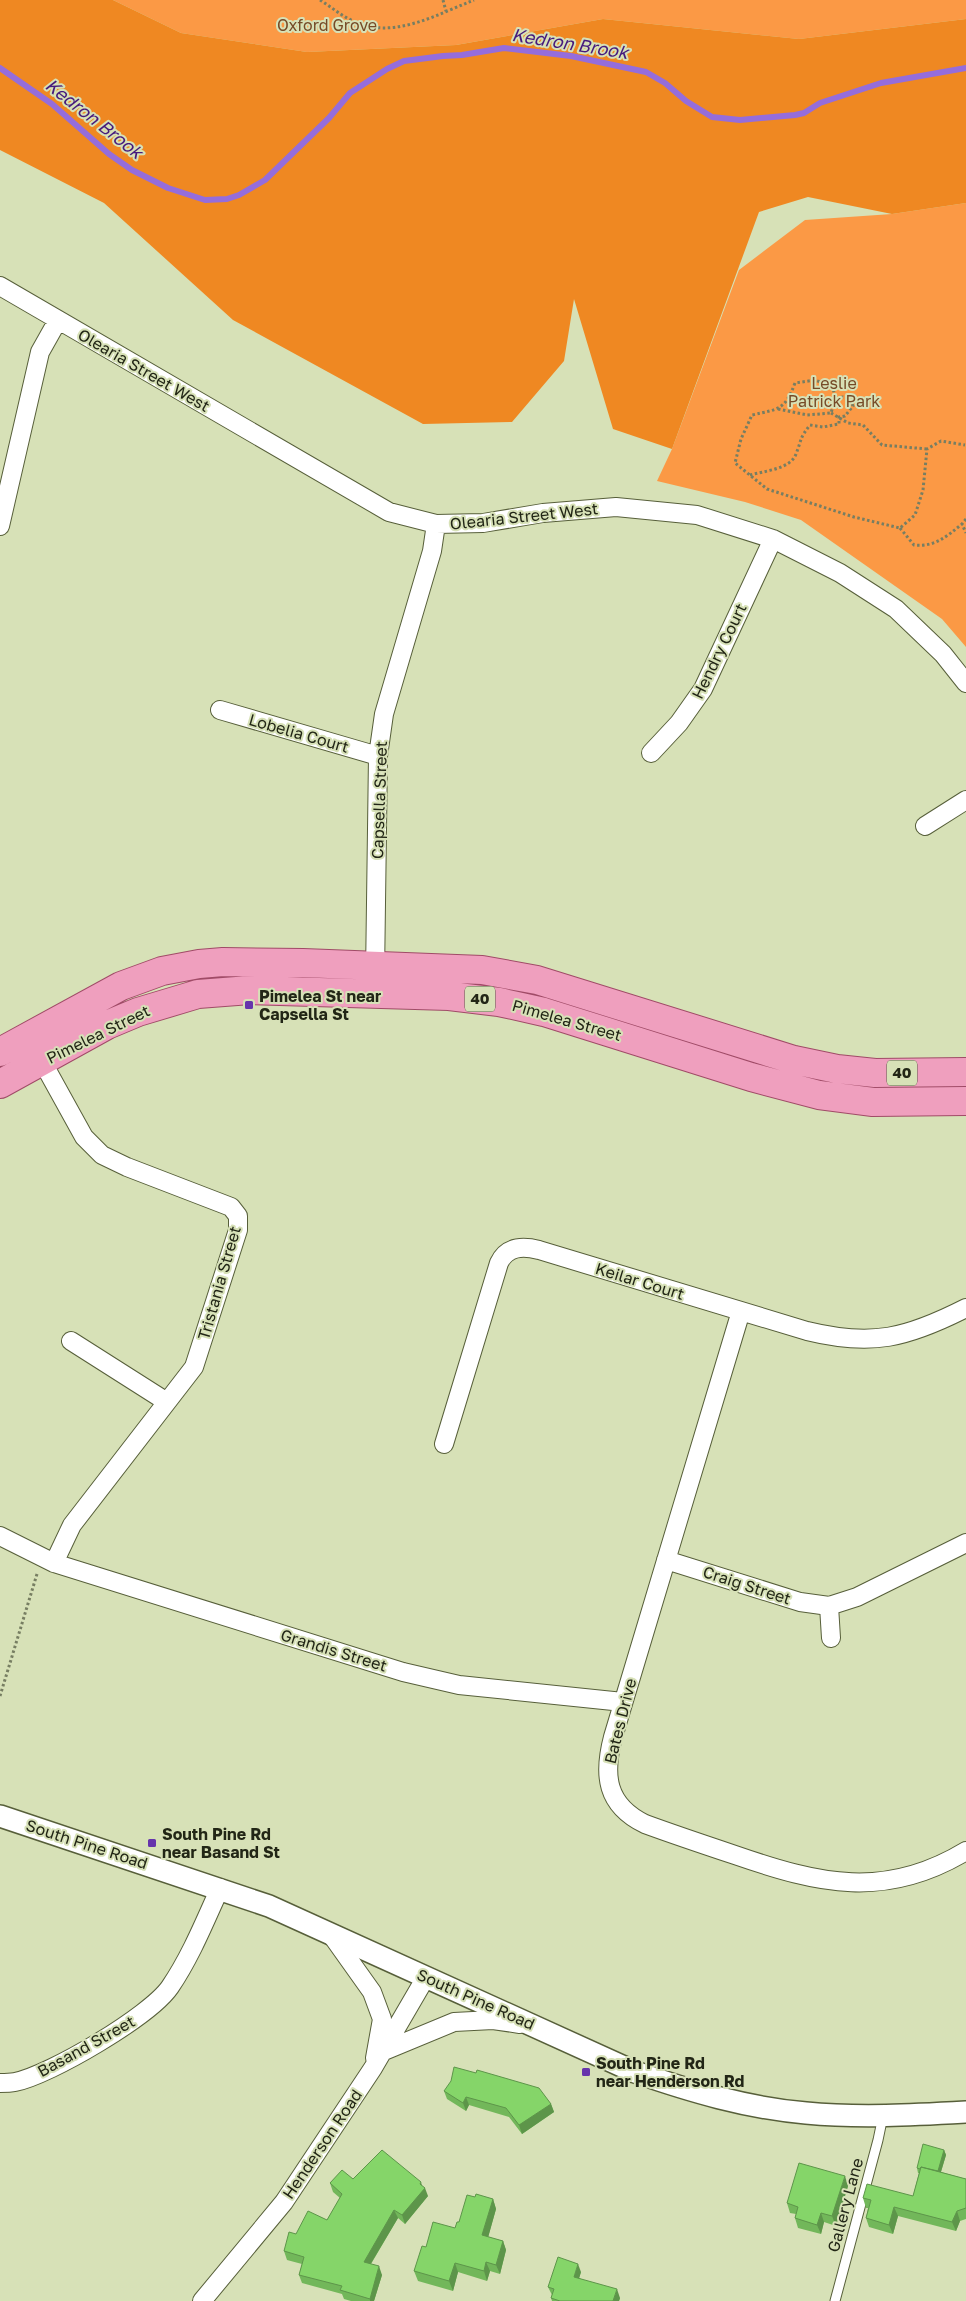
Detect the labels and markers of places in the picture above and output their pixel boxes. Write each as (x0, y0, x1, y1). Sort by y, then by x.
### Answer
place label: Pimelea St near Capsella St (259, 986, 381, 1024)
marker: Pimelea St near Capsella St (243, 999, 255, 1011)
place label: South Pine Rd near Basand St (162, 1824, 280, 1862)
marker: South Pine Rd near Basand St (146, 1837, 158, 1849)
place label: South Pine Rd near Henderson Rd (596, 2053, 745, 2091)
marker: South Pine Rd near Henderson Rd (580, 2066, 592, 2078)

